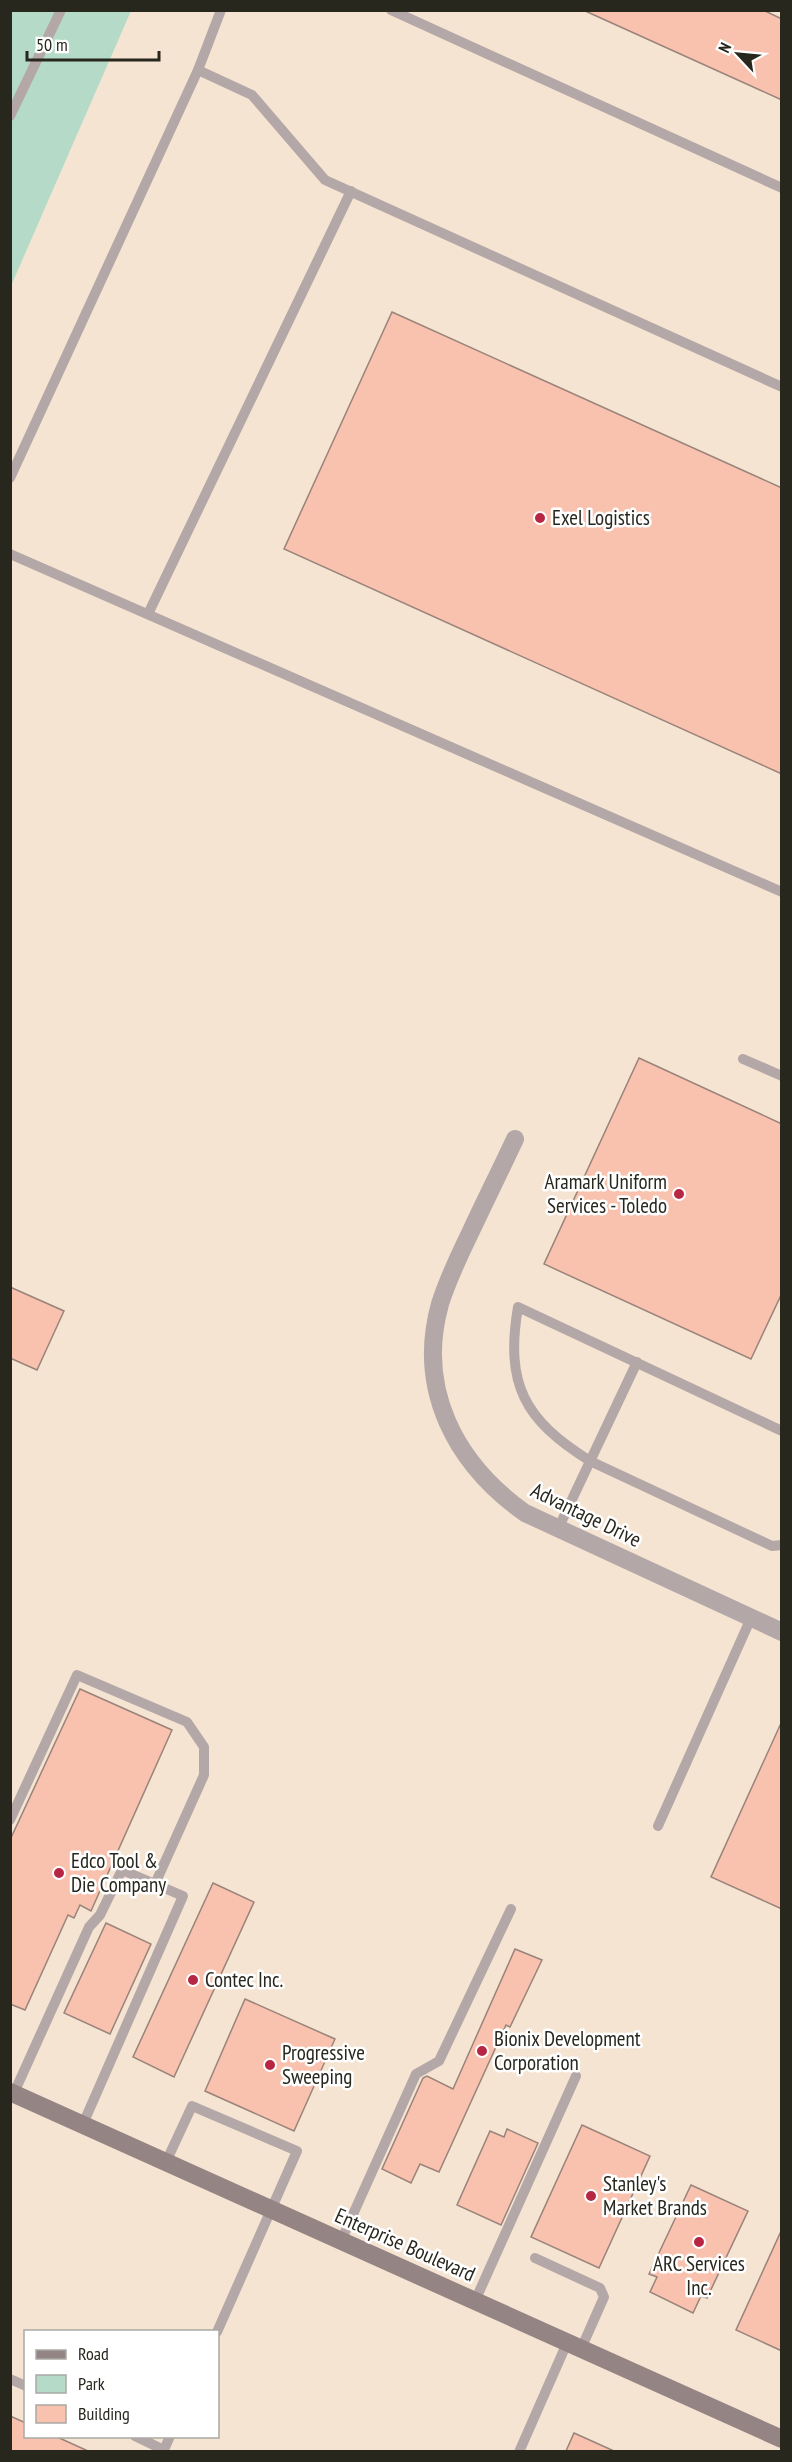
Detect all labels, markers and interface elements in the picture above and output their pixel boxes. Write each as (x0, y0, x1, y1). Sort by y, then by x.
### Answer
scale bar (27, 24, 159, 62)
north arrow (708, 24, 768, 84)
text: 50 m (36, 33, 68, 56)
text: N (714, 39, 735, 56)
place label: Exel Logistics (552, 504, 650, 531)
marker: Exel Logistics (533, 511, 547, 525)
place label: Aramark Uniform Services - Toledo (545, 1168, 667, 1219)
marker: Aramark Uniform Services - Toledo (672, 1187, 686, 1201)
street label: Advantage Drive (527, 1476, 646, 1553)
place label: Edco Tool & Die Company (71, 1847, 166, 1898)
marker: Edco Tool & Die Company (52, 1866, 66, 1880)
place label: Contec Inc. (205, 1966, 283, 1993)
marker: Contec Inc. (186, 1973, 200, 1987)
place label: Bionix Development Corporation (494, 2025, 641, 2076)
place label: Progressive Sweeping (282, 2039, 365, 2090)
marker: Bionix Development Corporation (475, 2044, 489, 2058)
marker: Progressive Sweeping (263, 2058, 277, 2072)
place label: Stanley's Market Brands (603, 2170, 707, 2221)
marker: Stanley's Market Brands (584, 2189, 598, 2203)
street label: Enterprise Boulevard (331, 2202, 479, 2288)
marker: ARC Services Inc. (692, 2235, 706, 2249)
place label: ARC Services Inc. (653, 2250, 745, 2301)
legend (24, 2330, 219, 2438)
text: Road (78, 2342, 109, 2365)
text: Park (78, 2372, 105, 2395)
text: Building (78, 2402, 130, 2425)

